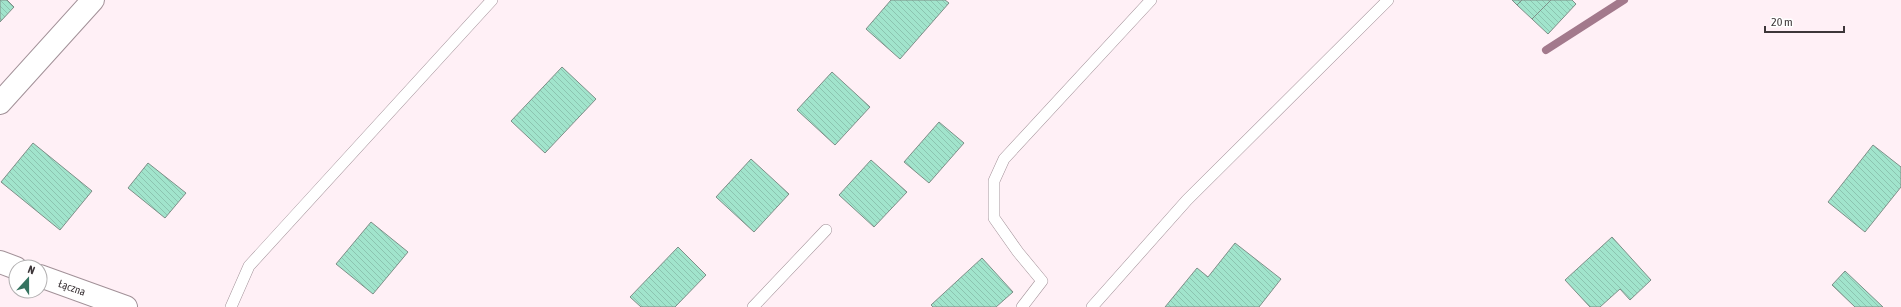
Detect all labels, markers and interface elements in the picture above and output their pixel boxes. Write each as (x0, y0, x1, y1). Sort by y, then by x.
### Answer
scale bar (1765, 8, 1844, 34)
text: 20 m (1771, 15, 1793, 29)
north arrow (8, 259, 48, 299)
text: N (26, 263, 37, 276)
street label: Łączna (57, 277, 87, 298)

